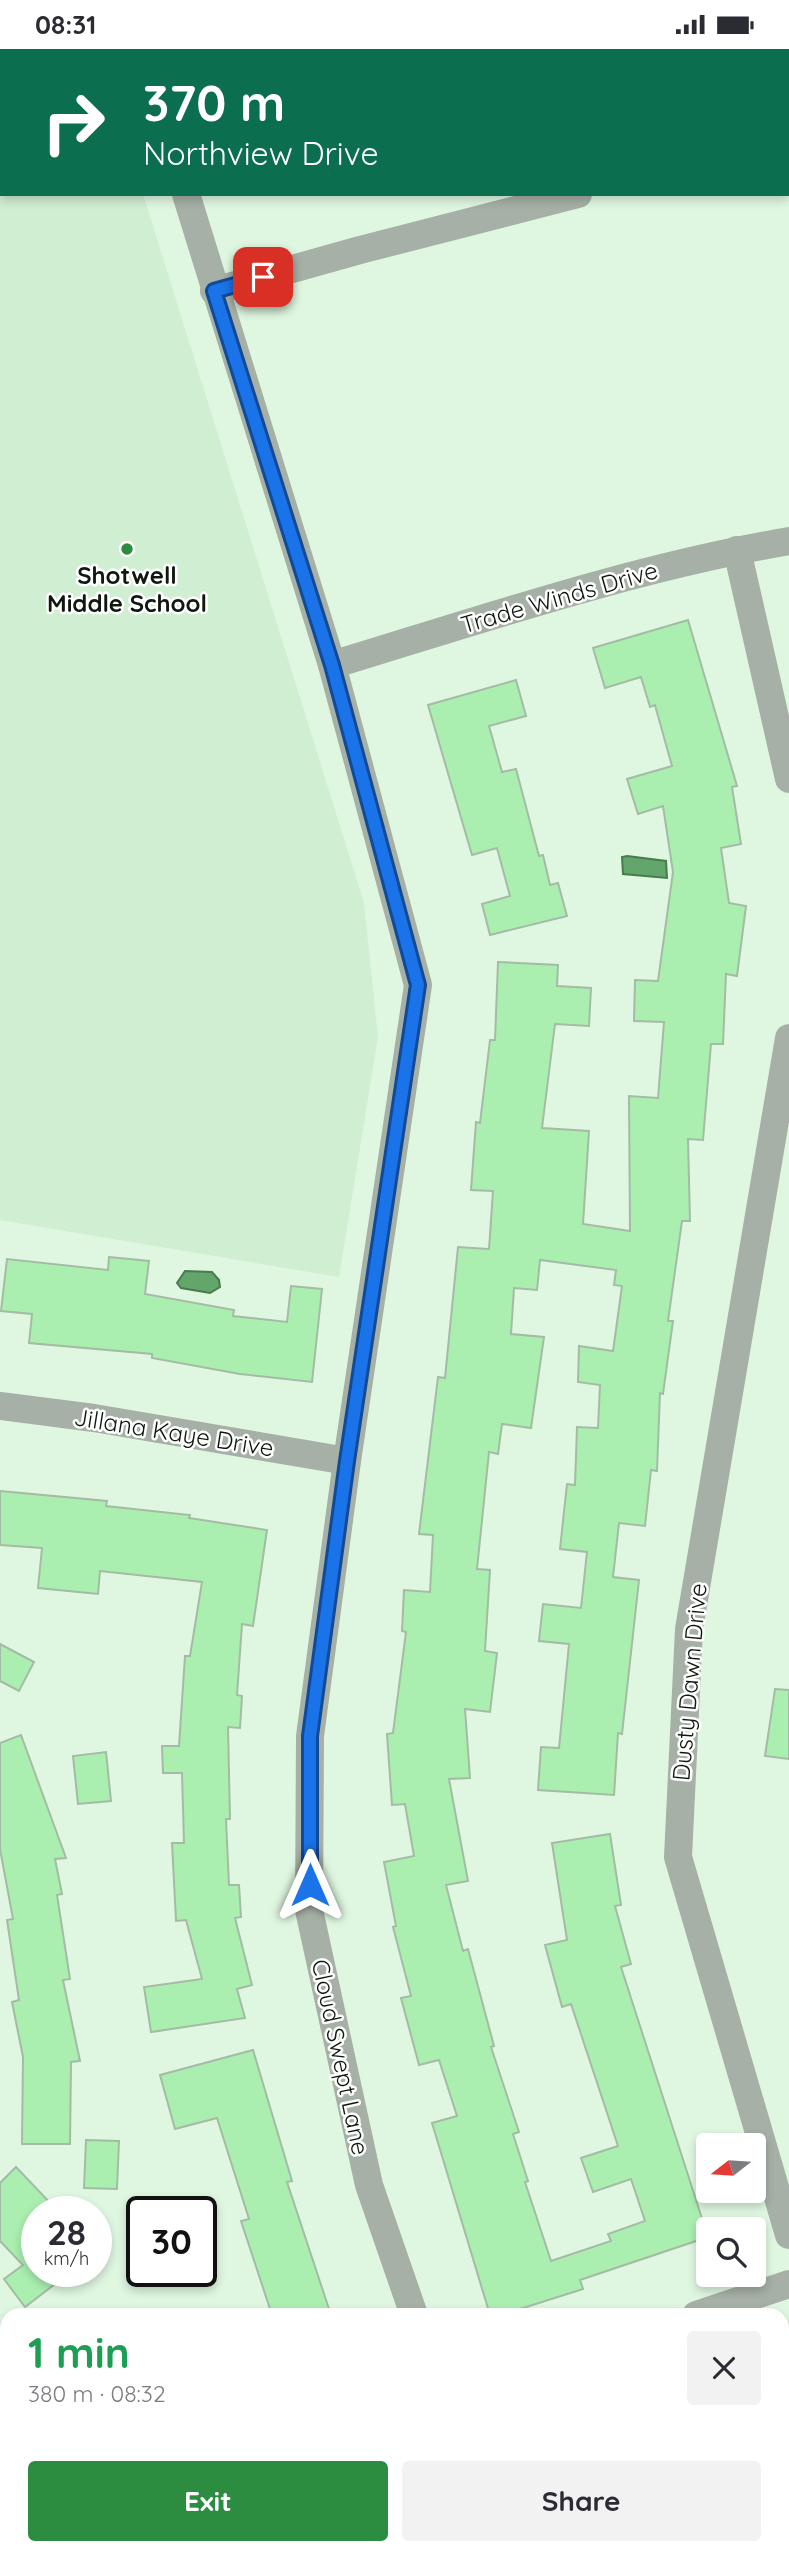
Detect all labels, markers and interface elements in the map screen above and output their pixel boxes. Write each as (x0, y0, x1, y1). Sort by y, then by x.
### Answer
text: 08:31 (35, 8, 96, 41)
text: 370 m (143, 72, 285, 133)
icon: right (28, 77, 119, 168)
text: Northview Drive (143, 133, 379, 173)
pin (233, 247, 293, 307)
icon: arrive (244, 258, 282, 296)
marker: Shotwell Middle School (119, 541, 135, 557)
street label: Trade Winds Drive (457, 555, 661, 639)
place label: Shotwell Middle School (47, 560, 207, 618)
street label: Jillana Kaye Drive (72, 1401, 276, 1463)
street label: Dusty Dawn Drive (665, 1582, 713, 1782)
position arrow (273, 1848, 347, 1922)
street label: Cloud Swept Lane (306, 1956, 376, 2158)
north arrow (696, 2133, 766, 2203)
map controls (696, 2133, 766, 2287)
speed limit sign: 30 (126, 2196, 217, 2287)
text: 28 (47, 2210, 86, 2254)
button: search (696, 2217, 766, 2287)
text: km/h (44, 2247, 89, 2270)
text: 1 min (28, 2326, 130, 2379)
button: close (687, 2331, 761, 2405)
text: 380 m · 08:32 (28, 2379, 166, 2408)
button: Exit (28, 2461, 388, 2541)
button: Share (402, 2461, 761, 2541)

